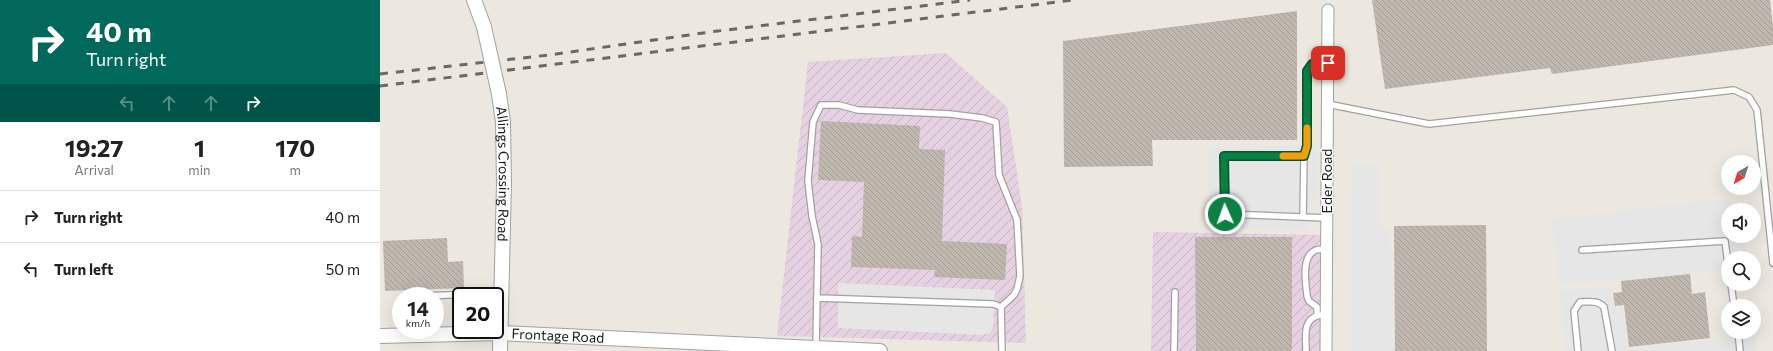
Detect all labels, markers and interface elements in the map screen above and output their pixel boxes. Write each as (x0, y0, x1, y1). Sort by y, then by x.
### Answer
text: 40 m (86, 14, 152, 48)
icon: right (20, 16, 72, 68)
pin (1311, 46, 1345, 80)
text: Turn right (86, 48, 166, 70)
icon: arrive (1317, 52, 1339, 74)
icon: left (116, 92, 138, 114)
icon: ahead (158, 92, 180, 114)
icon: ahead (200, 92, 222, 114)
icon: right (242, 92, 264, 114)
street label: Allings Crossing Road (493, 105, 513, 242)
text: 19:27 (65, 133, 124, 162)
text: 1 (194, 133, 205, 162)
text: 170 (275, 133, 315, 162)
street label: Eder Road (1318, 149, 1335, 213)
north arrow (1721, 155, 1761, 195)
map controls (1721, 155, 1761, 339)
text: Arrival (75, 162, 114, 178)
text: min (188, 162, 210, 178)
text: m (290, 162, 301, 178)
position arrow (1204, 193, 1246, 235)
button: sound (1721, 203, 1761, 243)
icon: right (20, 206, 42, 228)
text: Turn right (54, 208, 123, 226)
text: 40 m (325, 208, 360, 226)
button: search (1721, 251, 1761, 291)
icon: left (20, 258, 42, 280)
text: Turn left (54, 260, 113, 278)
text: 50 m (326, 260, 360, 278)
speed limit sign: 20 (452, 287, 504, 339)
text: 14 (407, 296, 429, 320)
button: layers (1721, 299, 1761, 339)
text: km/h (406, 317, 430, 329)
street label: Frontage Road (511, 325, 605, 346)

